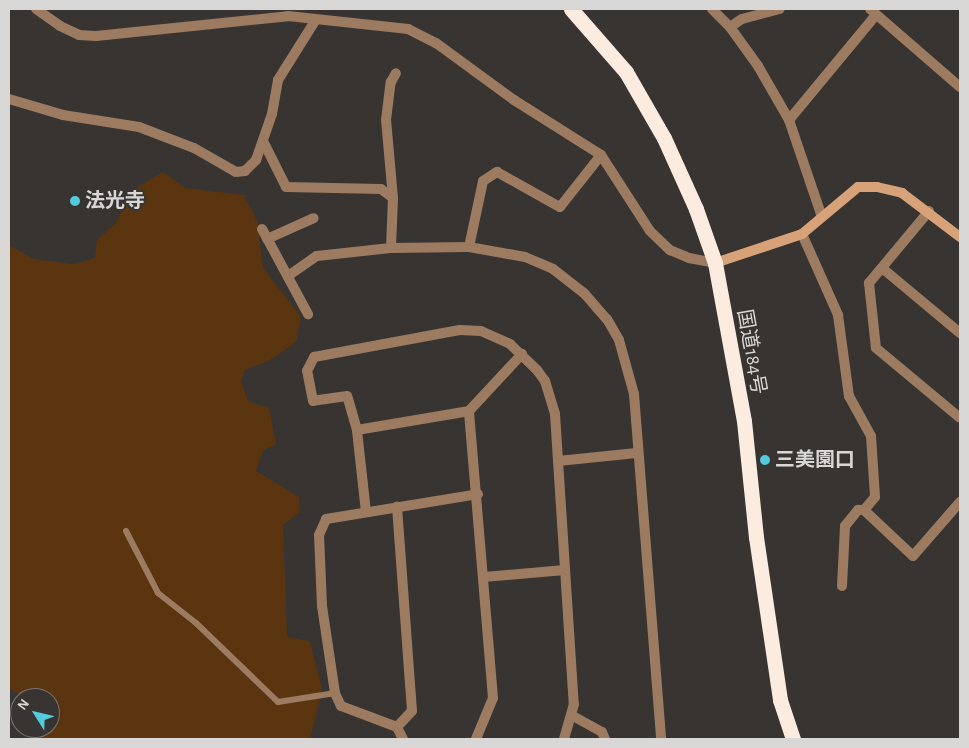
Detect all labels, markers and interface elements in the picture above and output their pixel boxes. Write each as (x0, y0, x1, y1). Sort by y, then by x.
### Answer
place label: 法光寺 (85, 189, 145, 213)
marker: 法光寺 (69, 195, 81, 207)
street label: 国道184号 (732, 308, 770, 396)
place label: 三美園口 (775, 448, 855, 472)
marker: 三美園口 (759, 454, 771, 466)
north arrow (10, 688, 60, 738)
text: N (15, 697, 32, 713)

